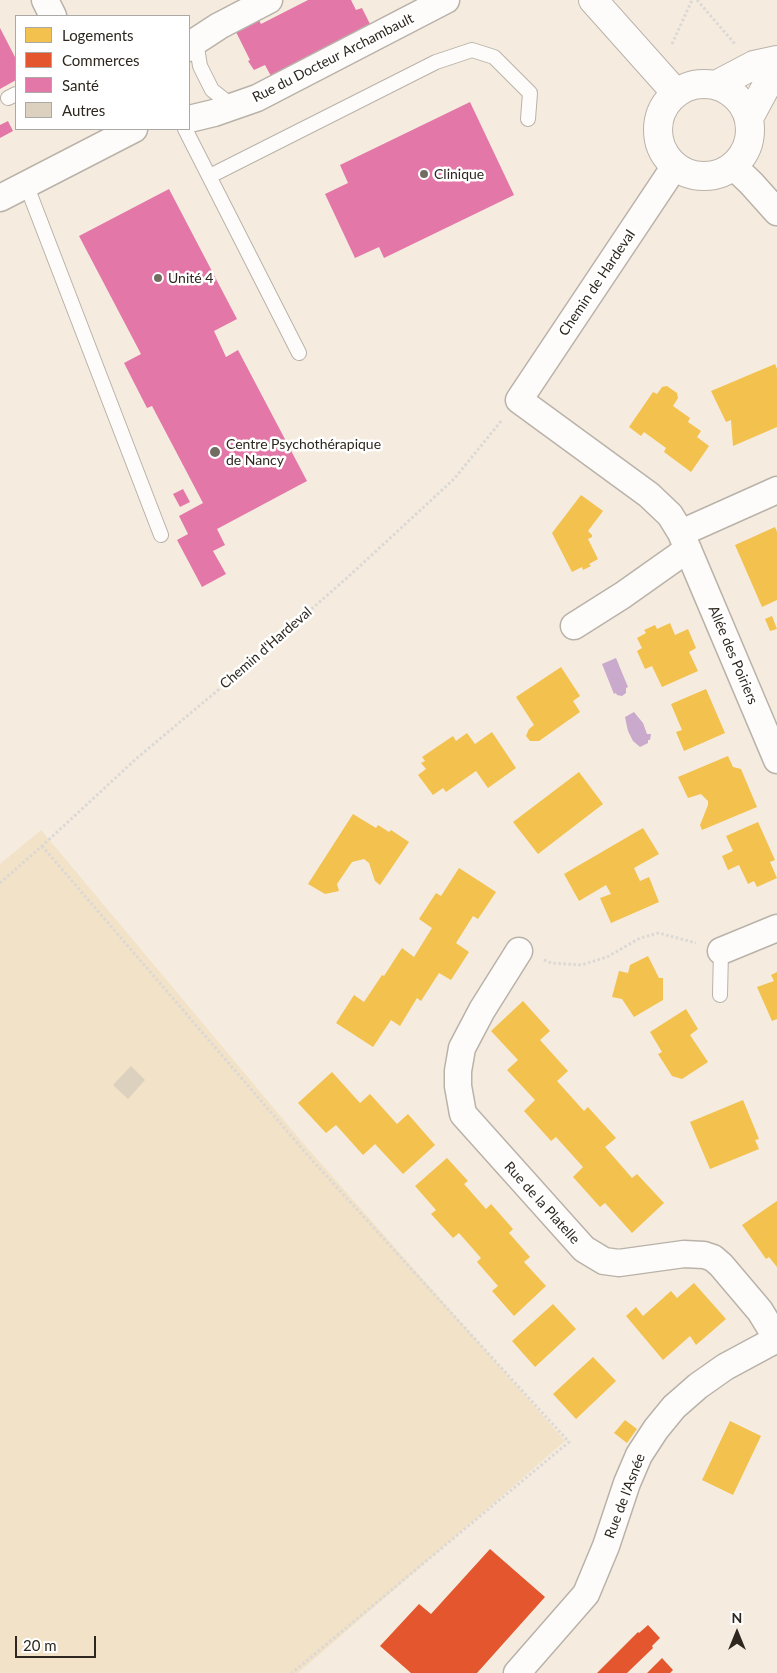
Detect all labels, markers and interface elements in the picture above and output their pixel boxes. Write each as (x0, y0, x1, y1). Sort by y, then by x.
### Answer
street label: Rue du Docteur Archambault (250, 10, 416, 106)
legend (15, 15, 190, 130)
text: Logements (62, 26, 134, 44)
text: Commerces (62, 51, 140, 69)
text: Santé (62, 76, 99, 94)
text: Autres (62, 101, 105, 119)
place label: Clinique (434, 166, 484, 182)
marker: Clinique (418, 168, 430, 180)
street label: Chemin de Hardeval (555, 227, 639, 339)
place label: Unité 4 (168, 270, 213, 286)
marker: Unité 4 (152, 272, 164, 284)
place label: Centre Psychothérapique de Nancy (226, 436, 381, 468)
marker: Centre Psychothérapique de Nancy (208, 445, 222, 459)
street label: Allée des Poiriers (705, 603, 761, 707)
street label: Chemin d'Hardeval (217, 604, 315, 692)
street label: Rue de la Platelle (501, 1158, 583, 1248)
street label: Rue de l'Asnée (601, 1451, 649, 1541)
north arrow (712, 1608, 762, 1658)
text: N (732, 1609, 742, 1626)
scale bar (18, 1626, 99, 1658)
text: 20 m (23, 1636, 57, 1654)

